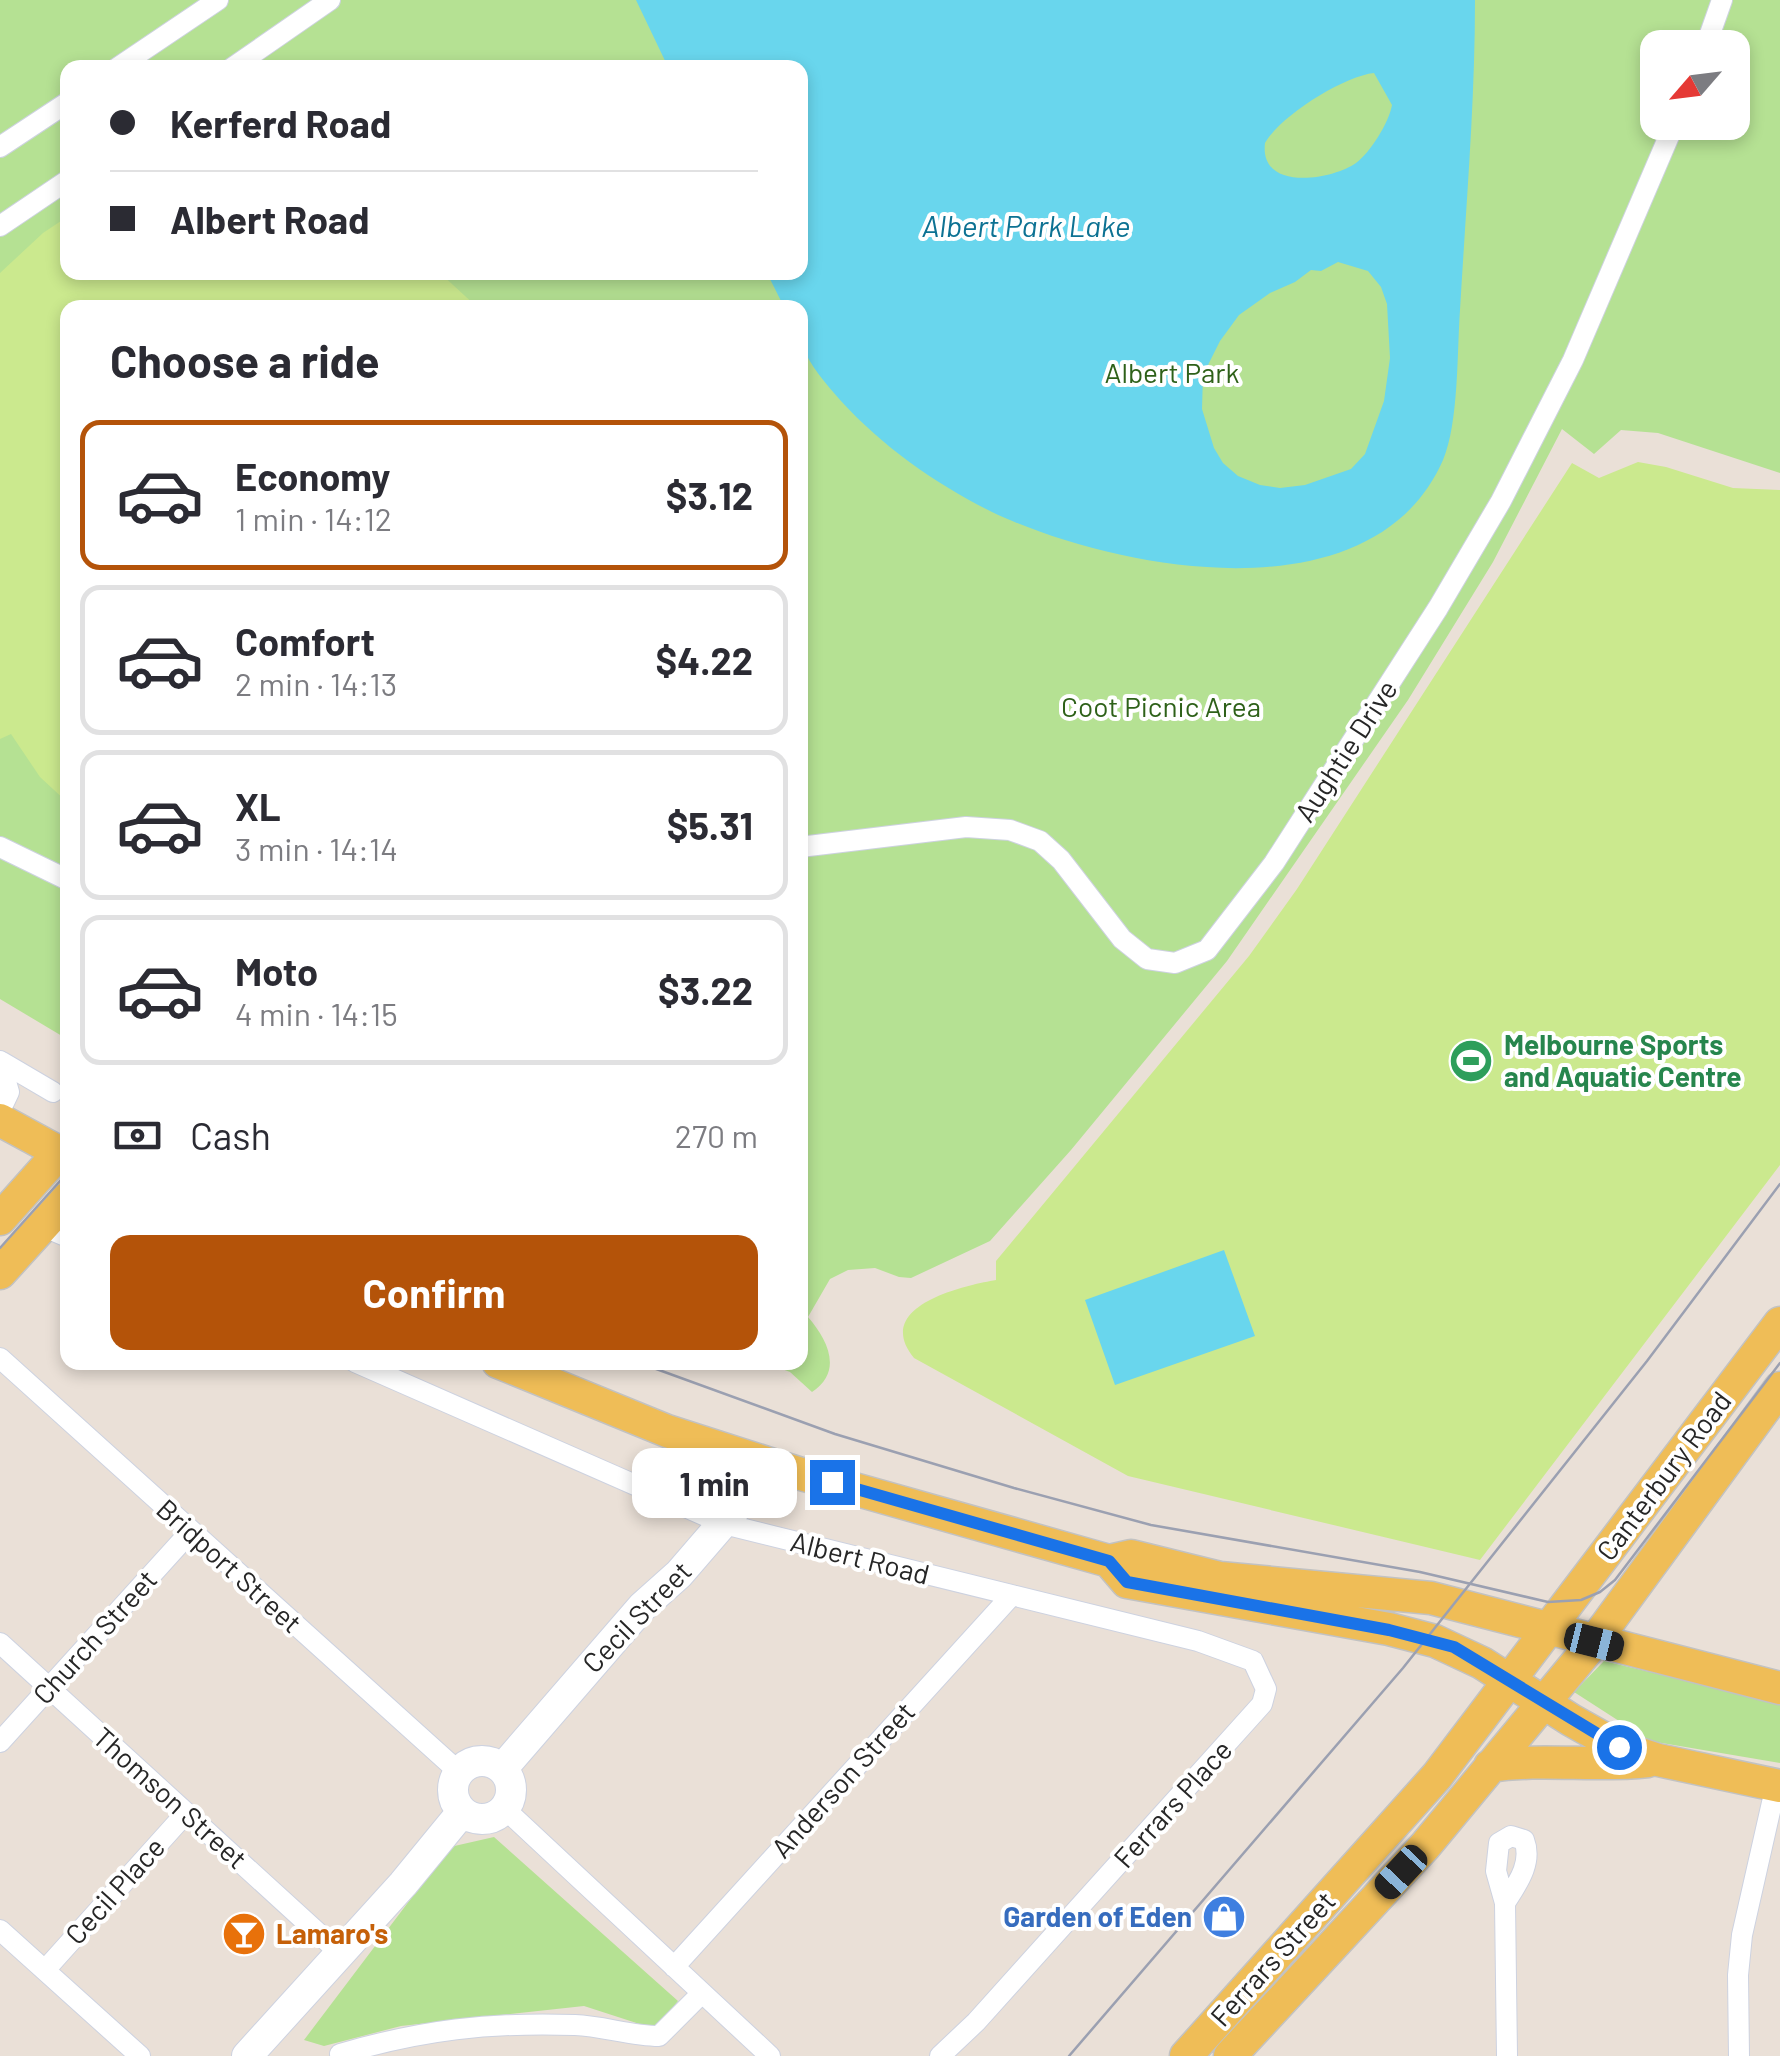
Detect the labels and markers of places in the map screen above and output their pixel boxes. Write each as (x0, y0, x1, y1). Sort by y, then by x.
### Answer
place label: Melbourne Sports and Aquatic Centre (1504, 1027, 1742, 1093)
sports icon: Melbourne Sports and Aquatic Centre (1448, 1038, 1494, 1084)
shop icon: Garden of Eden (1201, 1894, 1247, 1940)
place label: Garden of Eden (1003, 1899, 1192, 1933)
bar icon: Lamaro's (221, 1911, 267, 1957)
place label: Lamaro's (276, 1916, 388, 1950)

